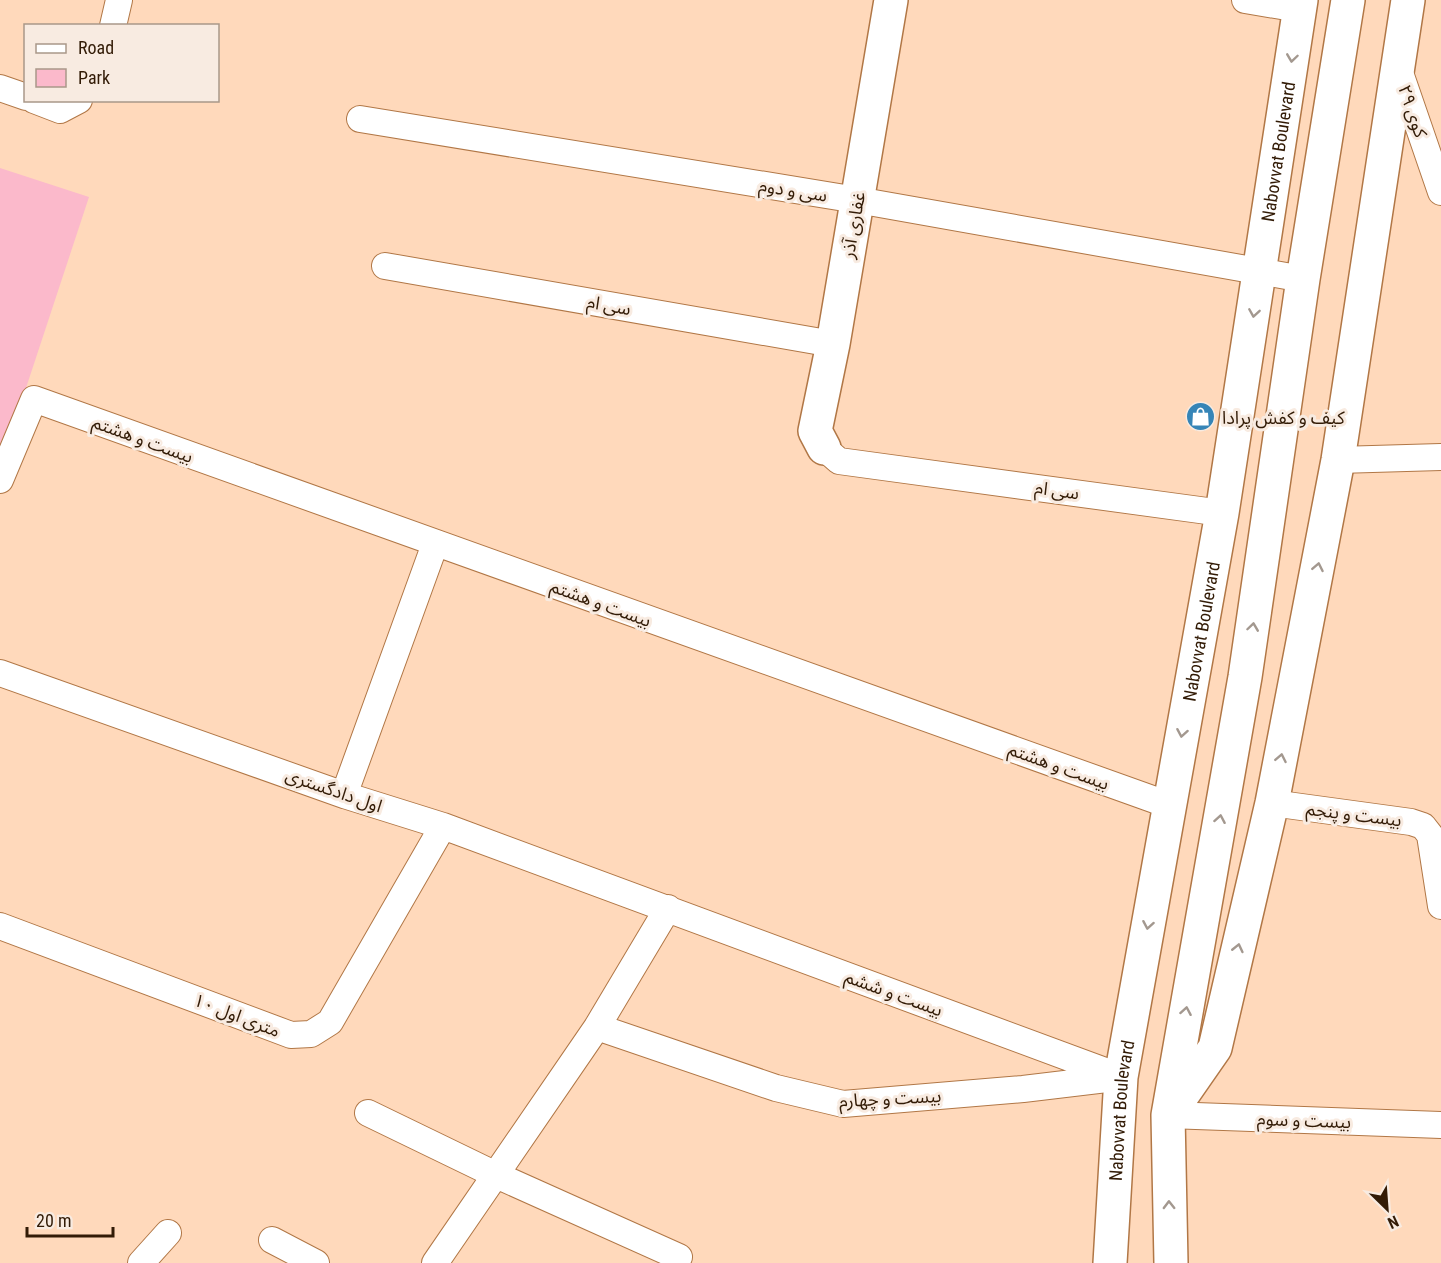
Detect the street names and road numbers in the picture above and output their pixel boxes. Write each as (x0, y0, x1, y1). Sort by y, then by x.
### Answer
street label: Nabovvat Boulevard (1257, 80, 1299, 223)
street label: کوی ۲۹ (1393, 82, 1432, 141)
street label: سی و دوم (757, 174, 829, 210)
street label: غفاری آذر (837, 190, 870, 261)
street label: سی ام (585, 291, 633, 323)
street label: بیست و هشتم (89, 411, 196, 470)
street label: سی ام (1033, 477, 1080, 507)
street label: Nabovvat Boulevard (1178, 560, 1224, 703)
street label: بیست و هشتم (547, 575, 654, 634)
street label: بیست و هشتم (1005, 738, 1112, 797)
street label: اول دادگستری (283, 764, 385, 817)
street label: بیست و پنجم (1305, 798, 1403, 833)
street label: بیست و ششم (841, 966, 946, 1023)
street label: ۱۰ متری اول (191, 989, 283, 1042)
street label: Nabovvat Boulevard (1104, 1038, 1138, 1181)
street label: بیست و چهارم (838, 1085, 942, 1115)
street label: بیست و سوم (1256, 1108, 1351, 1136)

